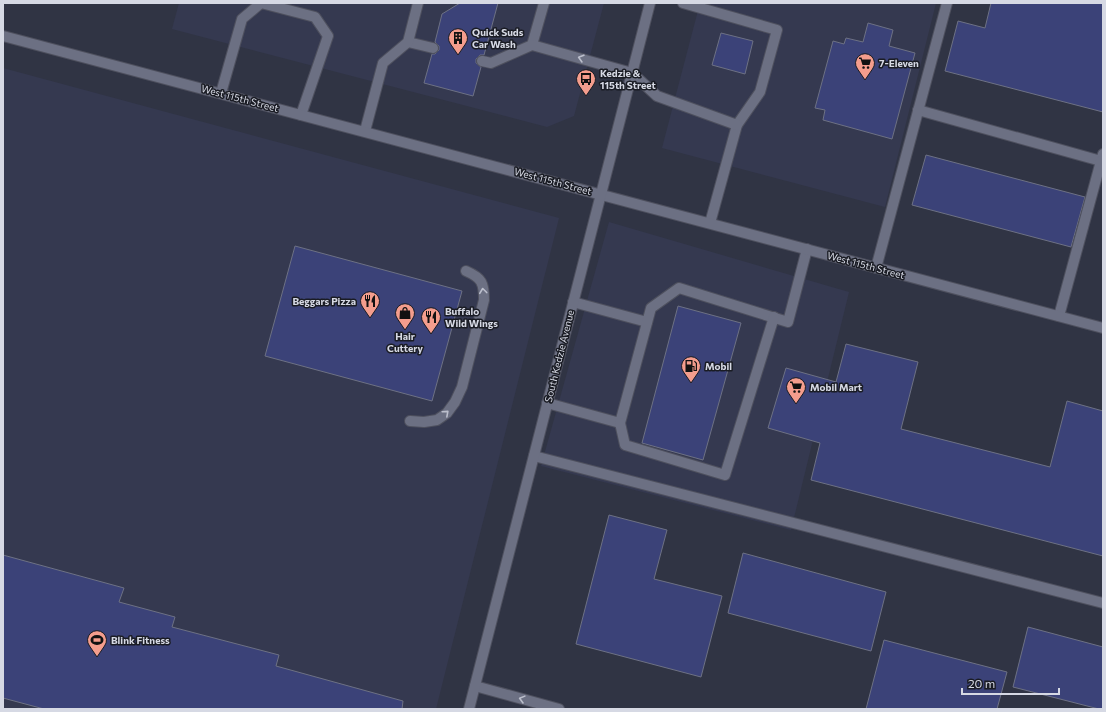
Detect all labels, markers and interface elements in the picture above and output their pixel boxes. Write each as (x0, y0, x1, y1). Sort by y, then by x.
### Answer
place label: Quick Suds Car Wash (472, 26, 524, 50)
building icon: Quick Suds Car Wash (447, 27, 469, 55)
supermarket icon: 7-Eleven (854, 52, 876, 80)
one-way arrow (578, 55, 584, 63)
place label: 7-Eleven (879, 57, 919, 69)
place label: Kedzie & 115th Street (600, 67, 656, 91)
bus stop icon: Kedzie & 115th Street (575, 68, 597, 96)
street label: West 115th Street (200, 82, 280, 114)
street label: West 115th Street (513, 165, 593, 197)
street label: West 115th Street (826, 249, 906, 281)
one-way arrow (479, 288, 488, 294)
restaurant icon: Beggars Pizza (359, 290, 381, 318)
place label: Beggars Pizza (292, 295, 356, 307)
shop icon: Hair Cuttery (394, 302, 416, 330)
place label: Buffalo Wild Wings (445, 305, 498, 329)
restaurant icon: Buffalo Wild Wings (420, 306, 442, 334)
street label: South Kedzie Avenue (542, 309, 576, 403)
place label: Hair Cuttery (387, 330, 423, 354)
fuel station icon: Mobil (680, 355, 702, 383)
place label: Mobil (705, 360, 732, 372)
supermarket icon: Mobil Mart (785, 376, 807, 404)
place label: Mobil Mart (810, 381, 862, 393)
one-way arrow (441, 410, 449, 417)
sports icon: Blink Fitness (86, 629, 108, 657)
place label: Blink Fitness (111, 634, 170, 646)
scale bar (962, 670, 1059, 696)
text: 20 m (968, 676, 995, 690)
one-way arrow (518, 695, 525, 704)

